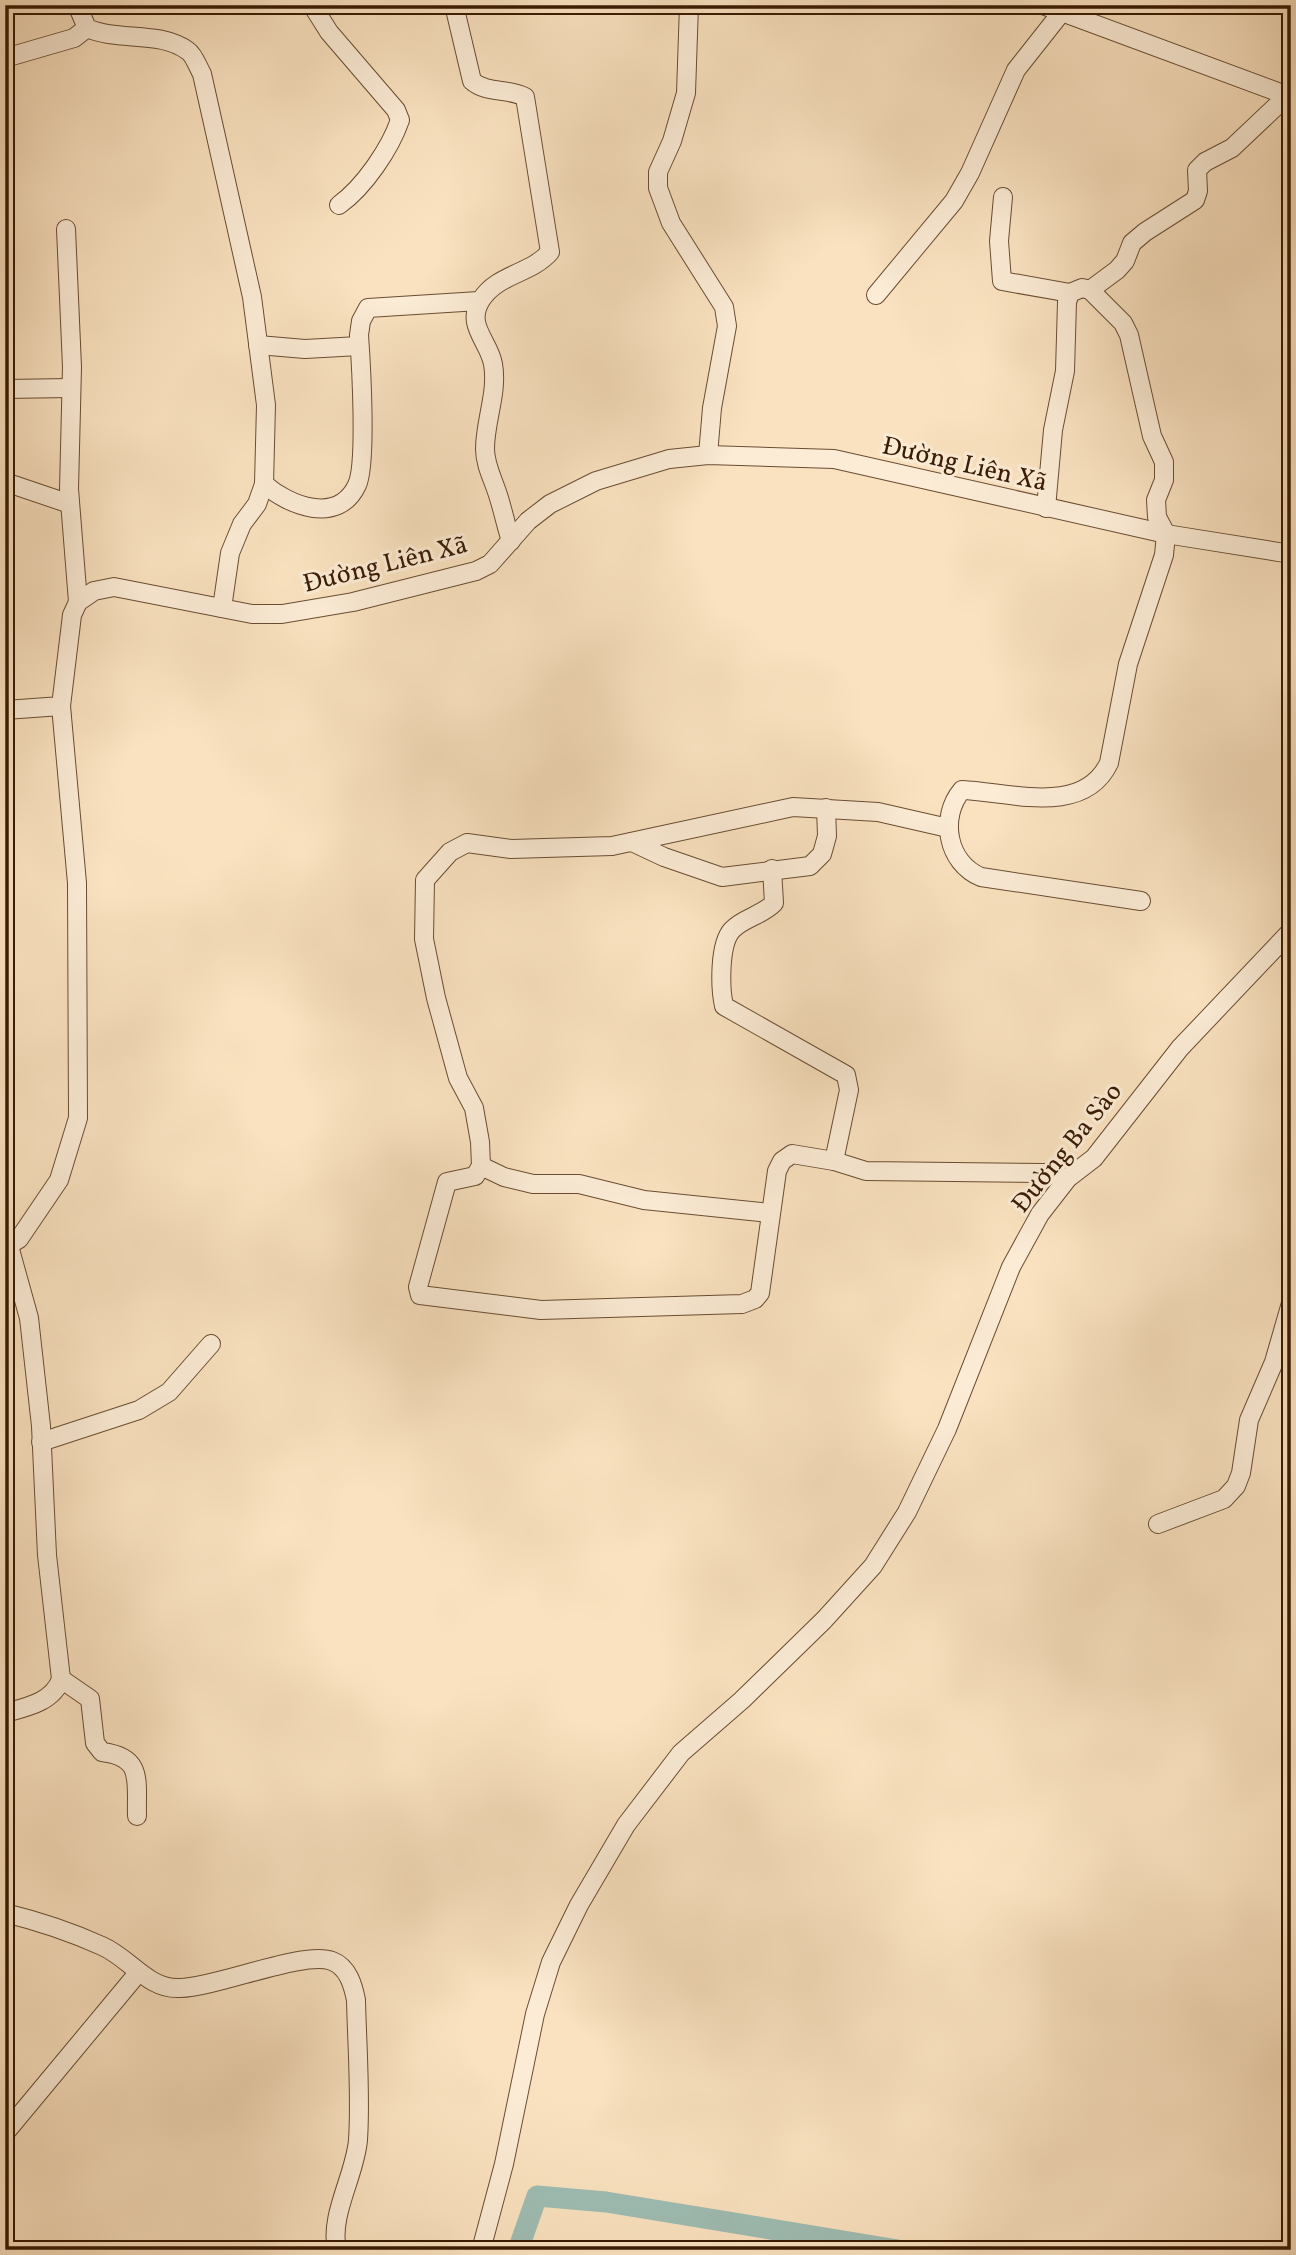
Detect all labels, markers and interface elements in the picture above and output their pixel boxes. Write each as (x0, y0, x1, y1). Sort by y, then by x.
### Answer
street label: Đường Liên Xã (878, 428, 1051, 501)
street label: Đường Liên Xã (299, 527, 472, 603)
street label: Đường Ba Sào (1004, 1075, 1131, 1221)

